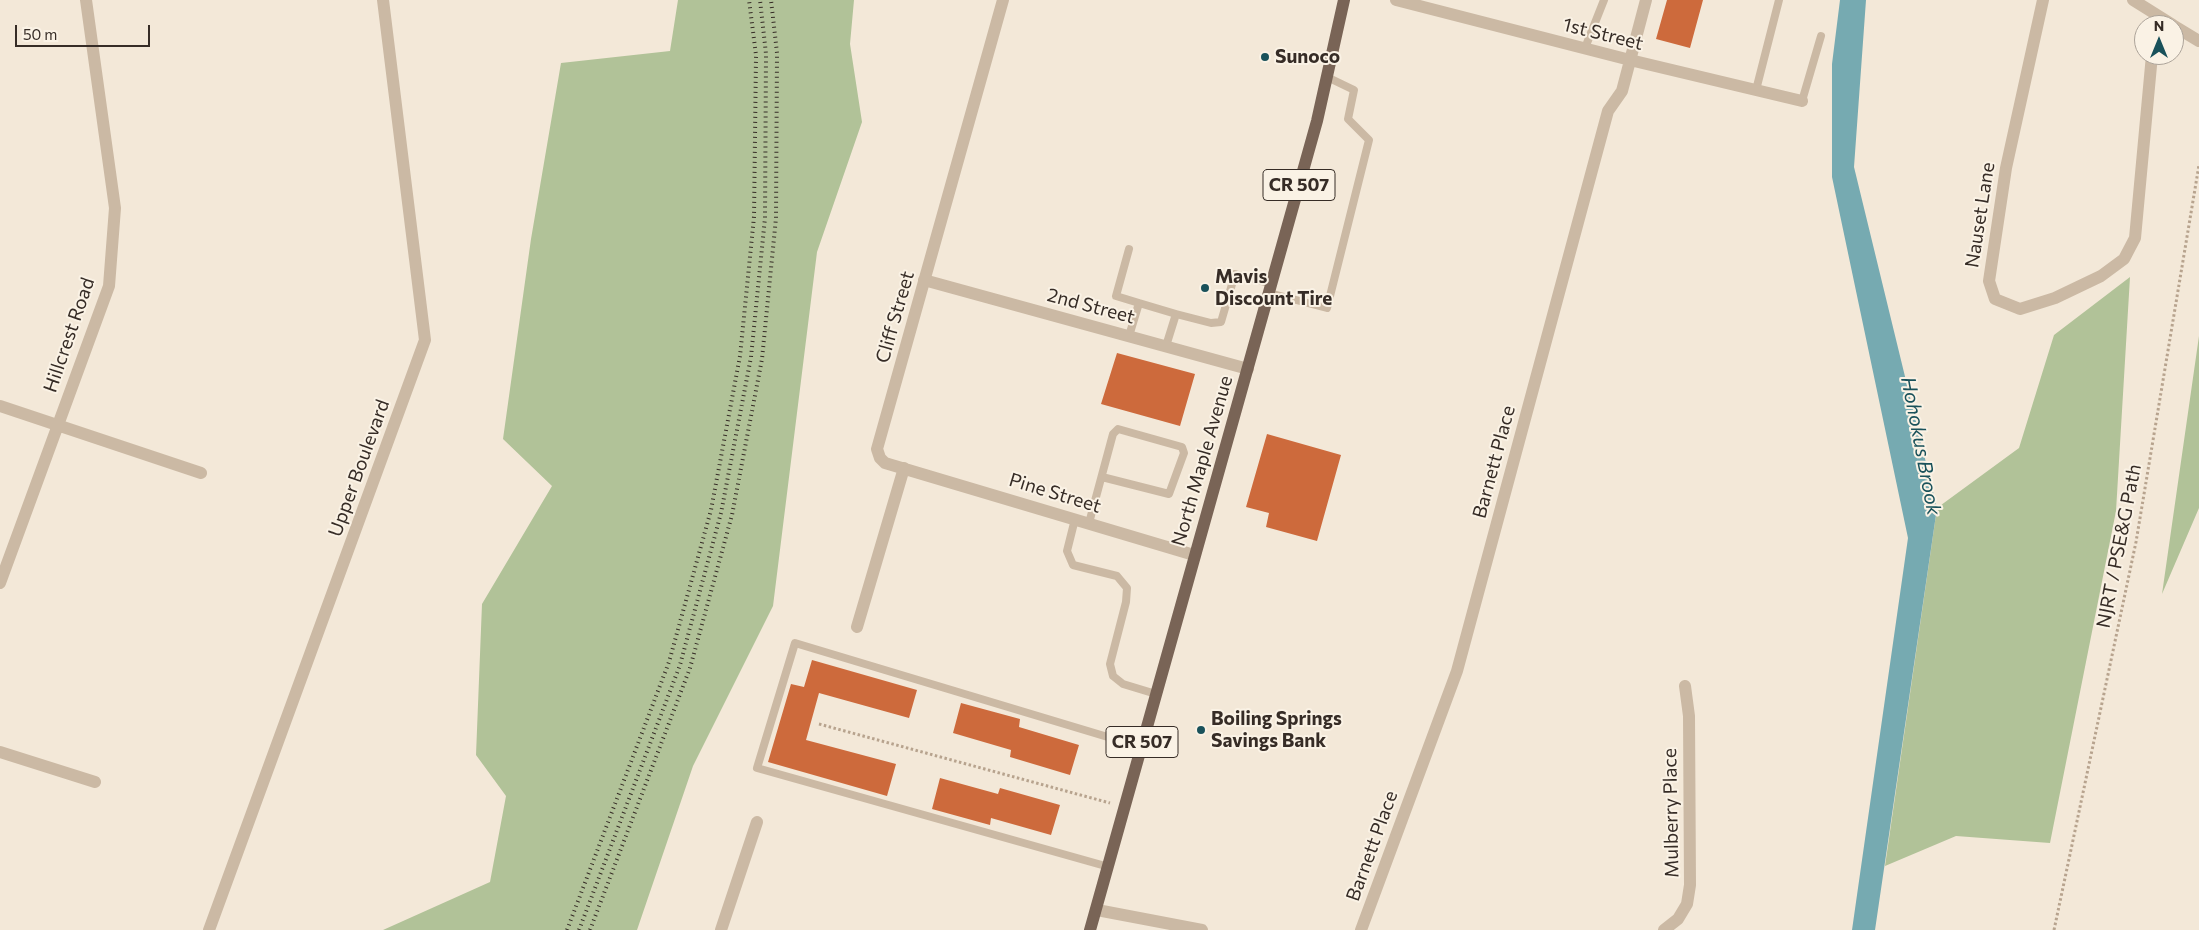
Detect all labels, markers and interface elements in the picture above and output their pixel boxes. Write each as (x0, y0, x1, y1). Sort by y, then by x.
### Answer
street label: 1st Street (1561, 13, 1645, 55)
scale bar (18, 15, 152, 47)
north arrow (2134, 15, 2184, 65)
text: N (2154, 17, 2164, 34)
text: 50 m (23, 25, 57, 43)
place label: Sunoco (1275, 46, 1340, 68)
marker: Sunoco (1259, 51, 1271, 63)
street label: Nauset Lane (1960, 161, 2000, 269)
road number: CR 507 (1263, 170, 1335, 200)
place label: Mavis Discount Tire (1215, 266, 1332, 310)
street label: Cliff Street (871, 268, 919, 366)
street label: Hillcrest Road (39, 275, 99, 395)
marker: Mavis Discount Tire (1199, 282, 1211, 294)
street label: 2nd Street (1045, 283, 1137, 329)
street label: North Maple Avenue (1167, 373, 1237, 549)
water label: Hohokus Brook (1896, 375, 1946, 517)
street label: Upper Boulevard (324, 396, 394, 540)
street label: Barnett Place (1468, 403, 1520, 521)
street label: NJRT / PSE&G Path (2092, 462, 2146, 630)
street label: Pine Street (1006, 468, 1104, 518)
place label: Boiling Springs Savings Bank (1211, 708, 1342, 752)
marker: Boiling Springs Savings Bank (1195, 724, 1207, 736)
road number: CR 507 (1106, 726, 1178, 758)
street label: Mulberry Place (1658, 748, 1684, 878)
street label: Barnett Place (1341, 788, 1403, 904)

